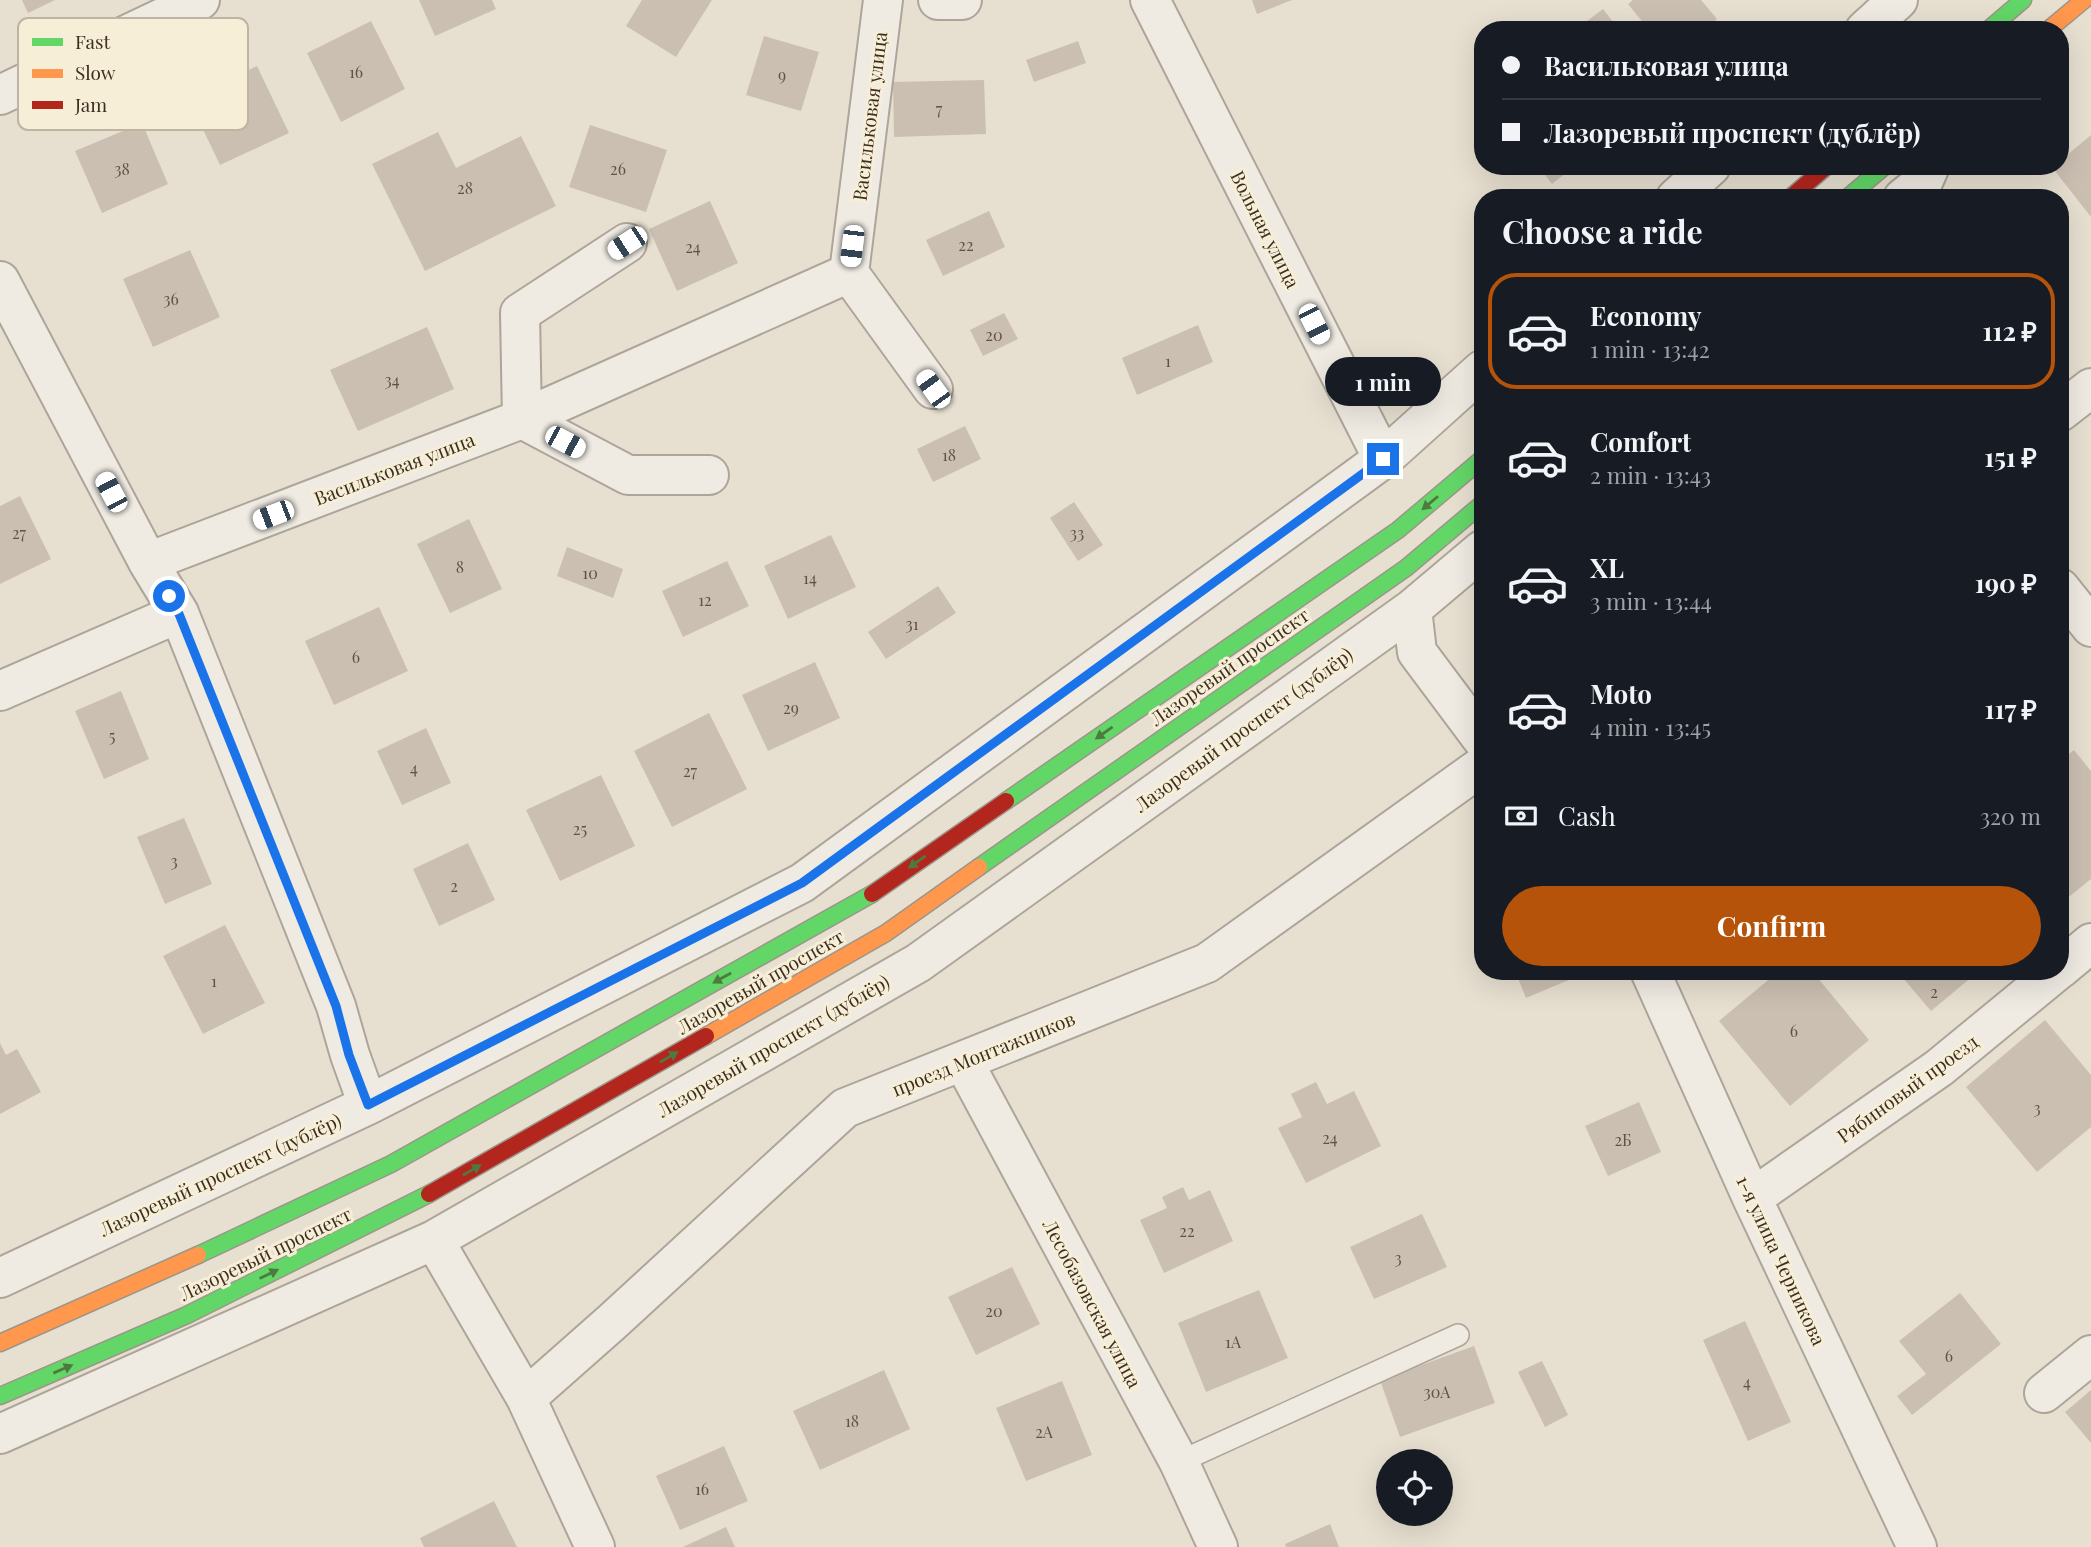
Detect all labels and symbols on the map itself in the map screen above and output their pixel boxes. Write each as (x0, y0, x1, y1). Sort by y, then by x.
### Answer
legend (18, 18, 248, 130)
text: Fast (75, 28, 111, 54)
street label: Васильковая улица (846, 29, 892, 202)
text: Slow (75, 59, 116, 85)
house number: 16 (349, 61, 363, 82)
house number: 9 (778, 64, 786, 85)
text: Jam (74, 91, 107, 117)
house number: 7 (936, 98, 943, 119)
house number: 38 (114, 158, 130, 179)
house number: 26 (610, 158, 626, 179)
street label: Вольная улица (1225, 166, 1307, 293)
house number: 28 (457, 177, 473, 198)
car (604, 223, 651, 263)
car (840, 224, 865, 268)
house number: 22 (958, 234, 974, 255)
house number: 24 (685, 236, 701, 257)
house number: 36 (163, 288, 179, 309)
car (1296, 301, 1333, 347)
house number: 20 (985, 324, 1003, 345)
house number: 1 (1165, 350, 1171, 371)
callout: 1 min (1325, 358, 1441, 406)
car (913, 366, 954, 412)
house number: 34 (384, 369, 400, 390)
car (542, 423, 589, 461)
street label: Васильковая улица (310, 425, 479, 511)
route end (1367, 443, 1399, 475)
house number: 18 (942, 444, 956, 465)
car (92, 469, 131, 515)
one-way arrow (1422, 495, 1439, 510)
car (250, 498, 297, 532)
house number: 27 (12, 522, 27, 543)
house number: 33 (1070, 522, 1084, 543)
house number: 8 (456, 556, 464, 577)
house number: 10 (582, 562, 598, 583)
house number: 14 (803, 567, 817, 588)
route start (153, 580, 185, 612)
house number: 12 (698, 589, 712, 610)
street label: Лазоревый проспект (1143, 601, 1314, 731)
house number: 31 (905, 613, 919, 634)
street label: Лазоревый проспект (дублёр) (1128, 641, 1358, 818)
house number: 6 (352, 646, 360, 667)
house number: 29 (783, 697, 799, 718)
house number: 5 (109, 725, 115, 746)
one-way arrow (1095, 726, 1113, 740)
house number: 4 (410, 757, 418, 778)
house number: 27 (683, 760, 698, 781)
house number: 25 (573, 818, 587, 839)
house number: 3 (170, 850, 178, 871)
one-way arrow (908, 855, 926, 869)
house number: 2 (450, 875, 458, 896)
street label: Лазоревый проспект (671, 923, 848, 1040)
street label: Лазоревый проспект (дублёр) (651, 968, 894, 1123)
house number: 1 (211, 970, 217, 991)
one-way arrow (712, 972, 732, 984)
house number: 2 (1930, 981, 1938, 1002)
street label: проезд Монтажников (888, 1004, 1078, 1102)
house number: 6 (1790, 1020, 1798, 1041)
street label: Рябиновый проезд (1831, 1028, 1983, 1148)
one-way arrow (659, 1051, 679, 1063)
house number: 3 (2033, 1097, 2041, 1118)
street label: Лазоревый проспект (дублёр) (94, 1106, 345, 1242)
house number: 24 (1322, 1127, 1338, 1148)
house number: 2Б (1614, 1129, 1632, 1150)
one-way arrow (462, 1164, 481, 1176)
street label: 1-я улица Черникова (1731, 1171, 1833, 1350)
street label: Лазоревый проспект (174, 1200, 356, 1306)
street label: Лесобазовская улица (1037, 1213, 1149, 1392)
house number: 22 (1179, 1220, 1195, 1241)
house number: 3 (1394, 1247, 1402, 1268)
one-way arrow (259, 1268, 279, 1280)
house number: 20 (985, 1300, 1003, 1321)
house number: 1А (1225, 1331, 1242, 1352)
house number: 6 (1945, 1345, 1953, 1366)
one-way arrow (52, 1363, 73, 1374)
house number: 4 (1743, 1371, 1751, 1392)
house number: 30А (1424, 1381, 1451, 1402)
house number: 18 (845, 1410, 859, 1431)
house number: 2А (1035, 1421, 1054, 1442)
house number: 16 (695, 1478, 709, 1499)

